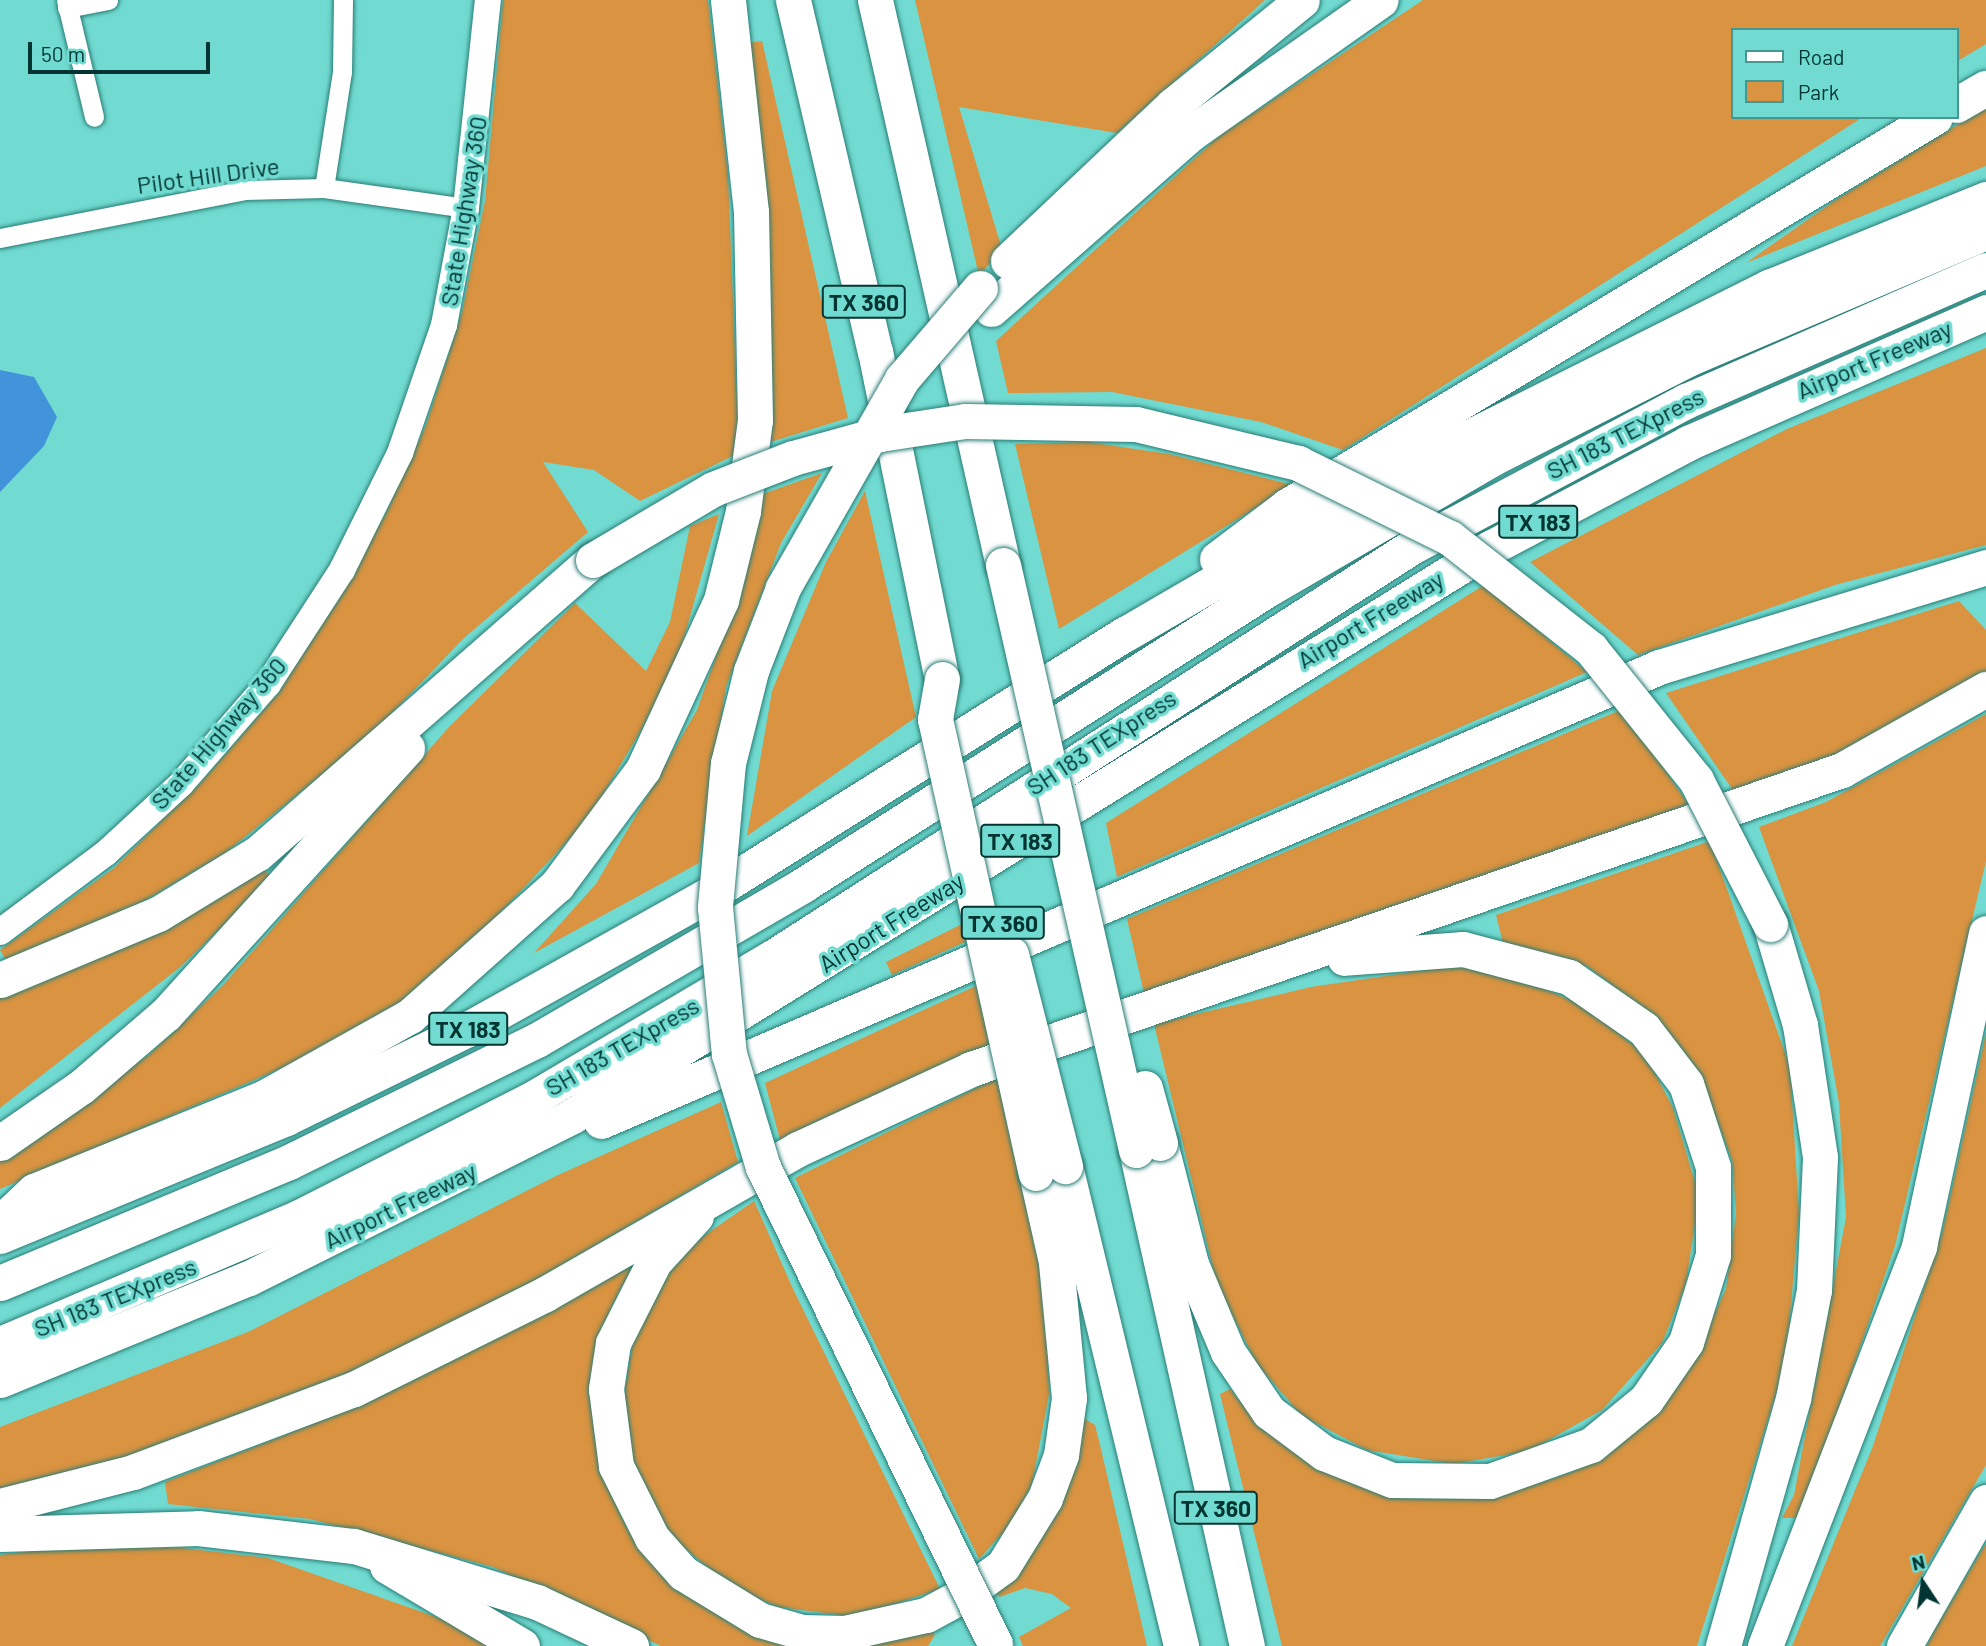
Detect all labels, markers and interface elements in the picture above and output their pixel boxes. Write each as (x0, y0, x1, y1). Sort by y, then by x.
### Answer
scale bar (32, 28, 214, 72)
legend (1730, 28, 1958, 119)
text: 50 m (41, 41, 85, 66)
text: Road (1798, 44, 1844, 69)
text: Park (1798, 79, 1839, 104)
street label: State Highway 360 (434, 114, 492, 308)
street label: Pilot Hill Drive (135, 151, 281, 199)
road number: TX 360 (820, 282, 908, 322)
street label: Airport Freeway (1792, 313, 1956, 405)
street label: SH 183 TEXpress (1542, 381, 1708, 485)
road number: TX 183 (1498, 502, 1578, 542)
street label: Airport Freeway (1292, 564, 1448, 674)
street label: State Highway 360 (144, 651, 292, 815)
street label: SH 183 TEXpress (1021, 683, 1181, 801)
road number: TX 183 (980, 821, 1060, 860)
street label: Airport Freeway (813, 866, 969, 978)
road number: TX 360 (959, 904, 1047, 942)
street label: SH 183 TEXpress (540, 991, 704, 1101)
road number: TX 183 (428, 1010, 508, 1048)
street label: Airport Freeway (319, 1156, 481, 1254)
street label: SH 183 TEXpress (30, 1251, 200, 1343)
road number: TX 360 (1172, 1488, 1260, 1527)
north arrow (1888, 1548, 1958, 1618)
text: N (1909, 1549, 1927, 1575)

